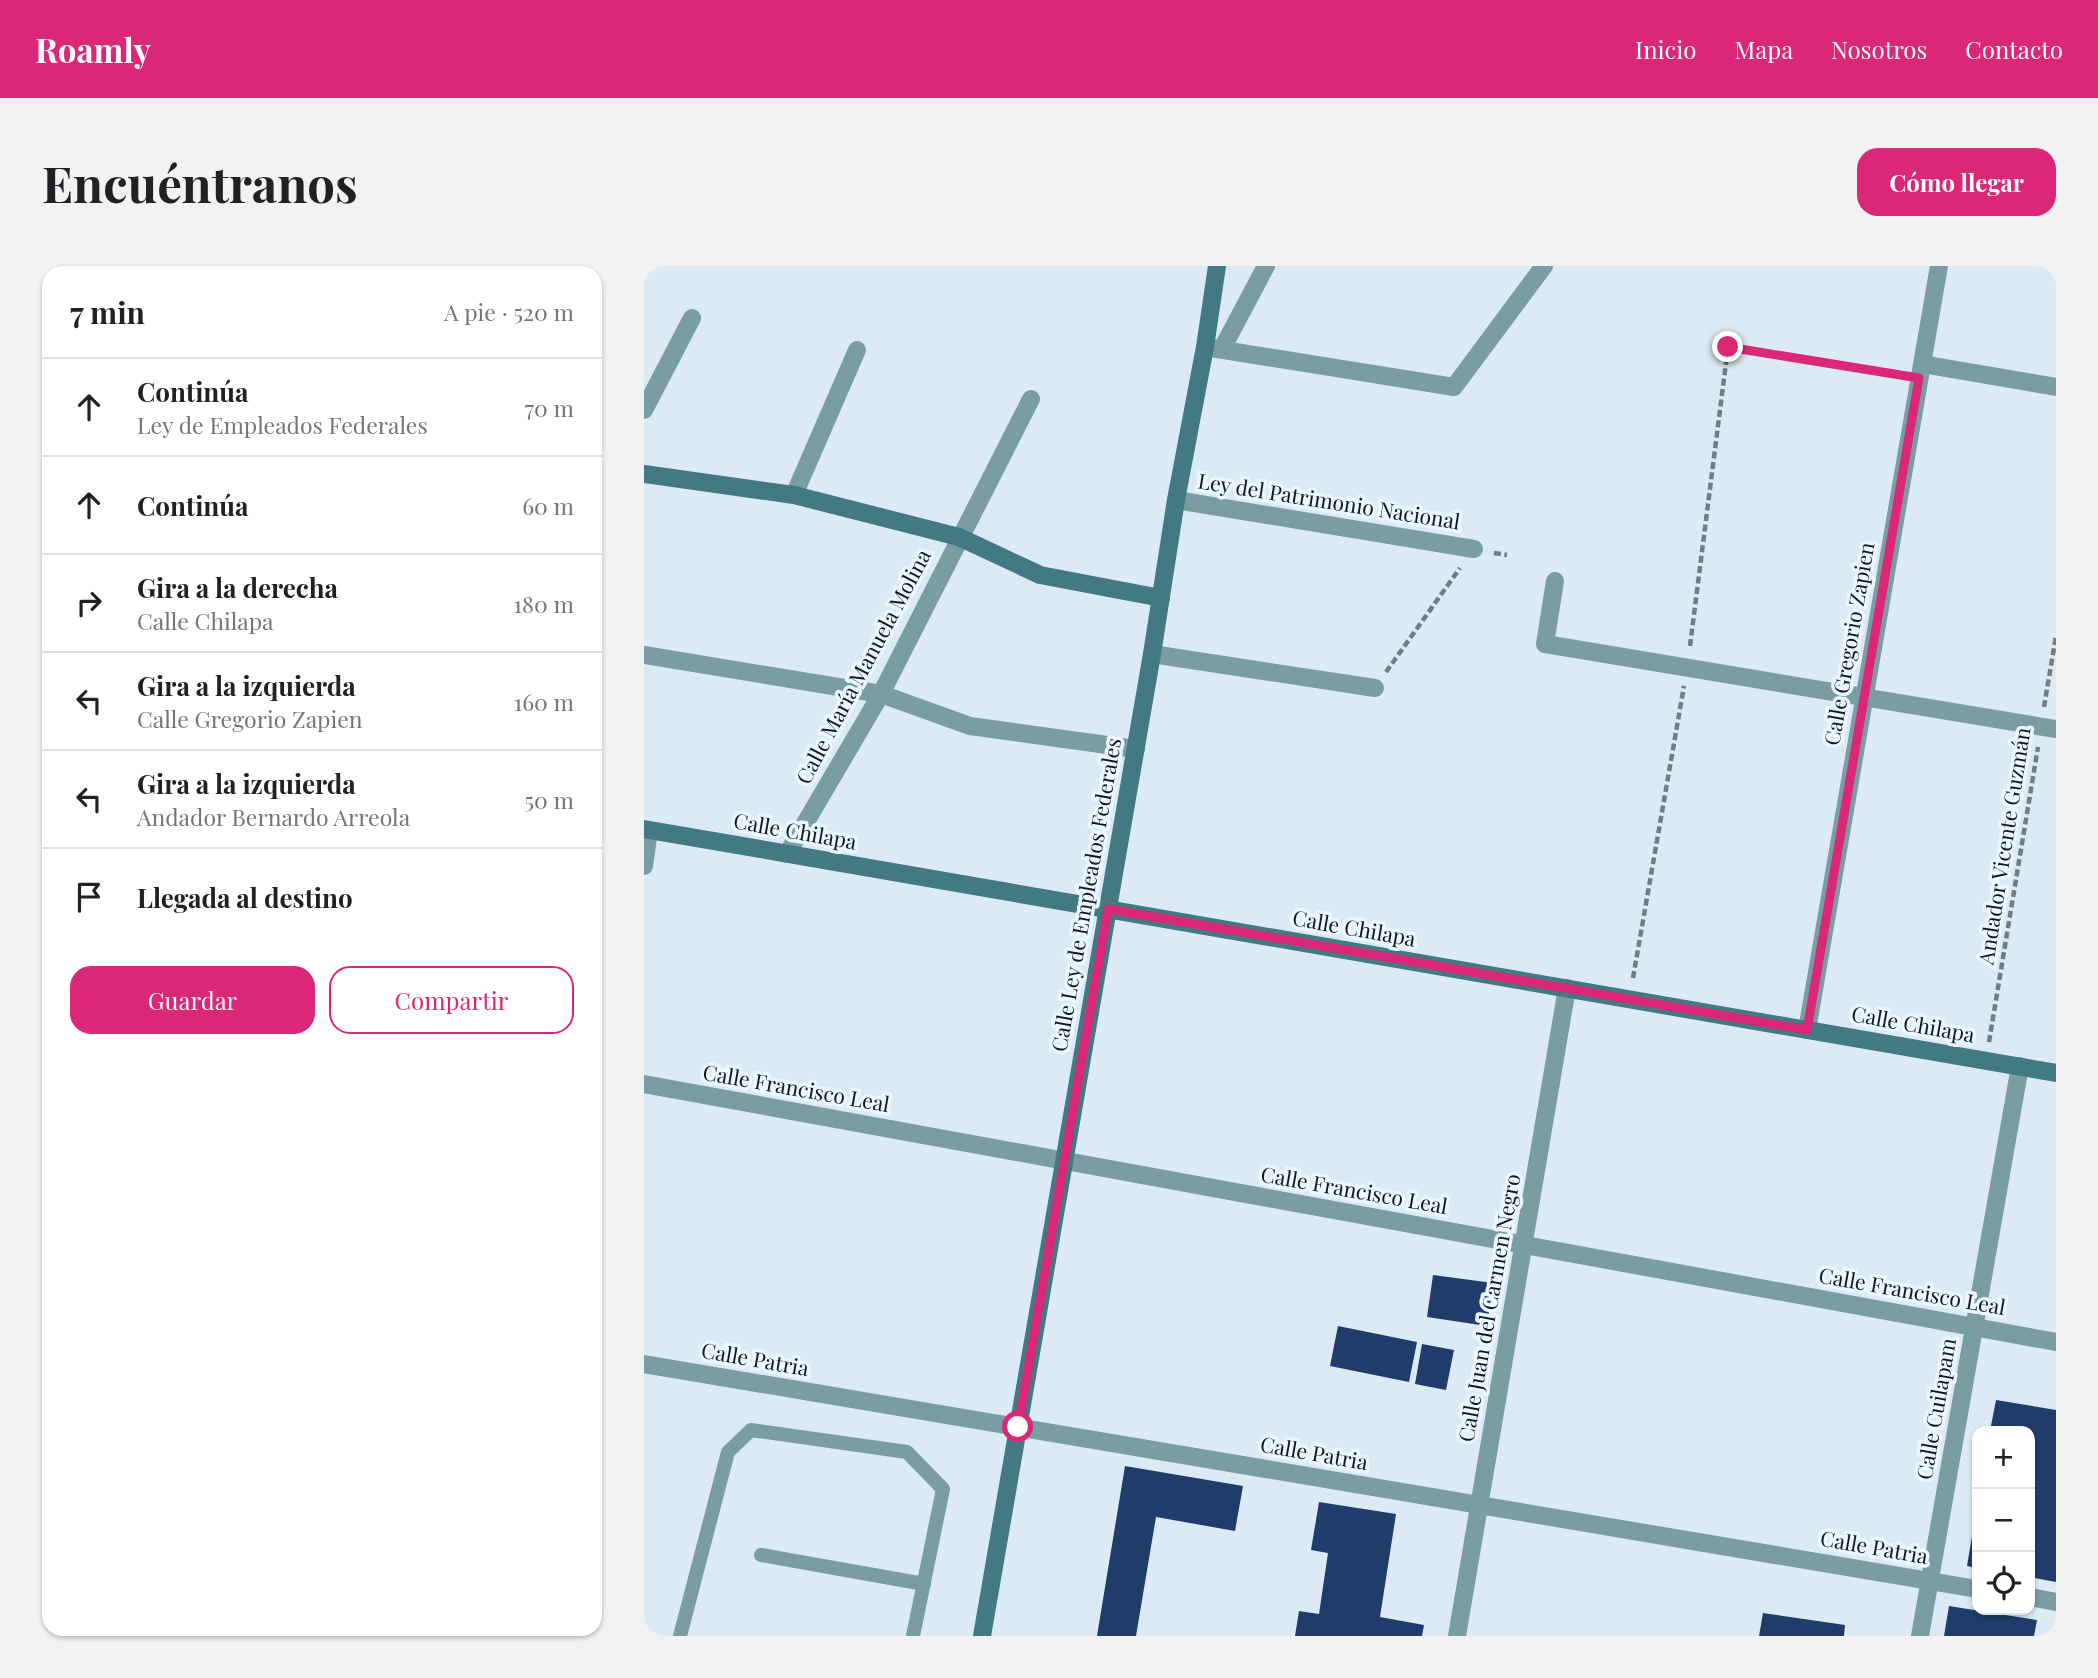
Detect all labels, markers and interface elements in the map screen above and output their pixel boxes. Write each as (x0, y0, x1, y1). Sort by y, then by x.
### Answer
text: Roamly (35, 27, 151, 71)
text: Inicio (1635, 33, 1696, 65)
text: Mapa (1734, 33, 1793, 65)
text: Nosotros (1831, 33, 1927, 65)
text: Contacto (1965, 33, 2063, 65)
button: Cómo llegar (1857, 148, 2056, 216)
text: Encuéntranos (42, 150, 358, 215)
text: 7 min (70, 292, 145, 332)
text: A pie · 520 m (444, 296, 574, 327)
route end (1712, 331, 1743, 362)
text: Continúa (137, 374, 249, 409)
icon: ahead (70, 388, 108, 426)
text: 70 m (525, 392, 574, 423)
text: Ley de Empleados Federales (137, 409, 428, 440)
street label: Ley del Patrimonio Nacional (1196, 465, 1462, 535)
icon: ahead (70, 486, 108, 524)
text: Continúa (137, 488, 249, 523)
text: 60 m (522, 490, 574, 521)
street label: Calle Gregorio Zapien (1816, 539, 1880, 747)
street label: Calle María Manuela Molina (788, 543, 936, 788)
text: Gira a la derecha (137, 570, 338, 605)
icon: right (70, 584, 108, 622)
text: 180 m (514, 588, 574, 619)
text: Calle Chilapa (137, 605, 274, 636)
text: Gira a la izquierda (137, 668, 356, 703)
icon: left (70, 682, 108, 720)
text: 160 m (514, 686, 574, 717)
text: Calle Gregorio Zapien (137, 703, 363, 734)
street label: Andador Vicente Guzmán (1970, 725, 2036, 967)
street label: Calle Ley de Empleados Federales (1044, 736, 1126, 1054)
text: Gira a la izquierda (137, 766, 356, 801)
icon: left (70, 780, 108, 818)
text: 50 m (525, 784, 574, 815)
text: Andador Bernardo Arreola (137, 801, 410, 832)
street label: Calle Chilapa (732, 805, 860, 855)
icon: arrive (70, 878, 108, 916)
text: Llegada al destino (137, 880, 353, 915)
street label: Calle Chilapa (1291, 902, 1419, 952)
button: Guardar (70, 966, 315, 1034)
button: Compartir (329, 966, 574, 1034)
street label: Calle Chilapa (1850, 998, 1978, 1048)
street label: Calle Francisco Leal (701, 1057, 892, 1117)
street label: Calle Francisco Leal (1259, 1159, 1450, 1219)
street label: Calle Juan del Carmen Negro (1451, 1172, 1525, 1444)
street label: Calle Francisco Leal (1817, 1260, 2008, 1320)
street label: Calle Patria (699, 1335, 812, 1381)
street label: Calle Cuilapam (1909, 1335, 1961, 1482)
route start (1002, 1411, 1033, 1442)
map controls (1972, 1426, 2035, 1615)
button: + (1972, 1426, 2035, 1489)
street label: Calle Patria (1258, 1429, 1371, 1475)
button: − (1972, 1489, 2035, 1552)
street label: Calle Patria (1818, 1523, 1931, 1569)
button: locate (1972, 1552, 2035, 1615)

